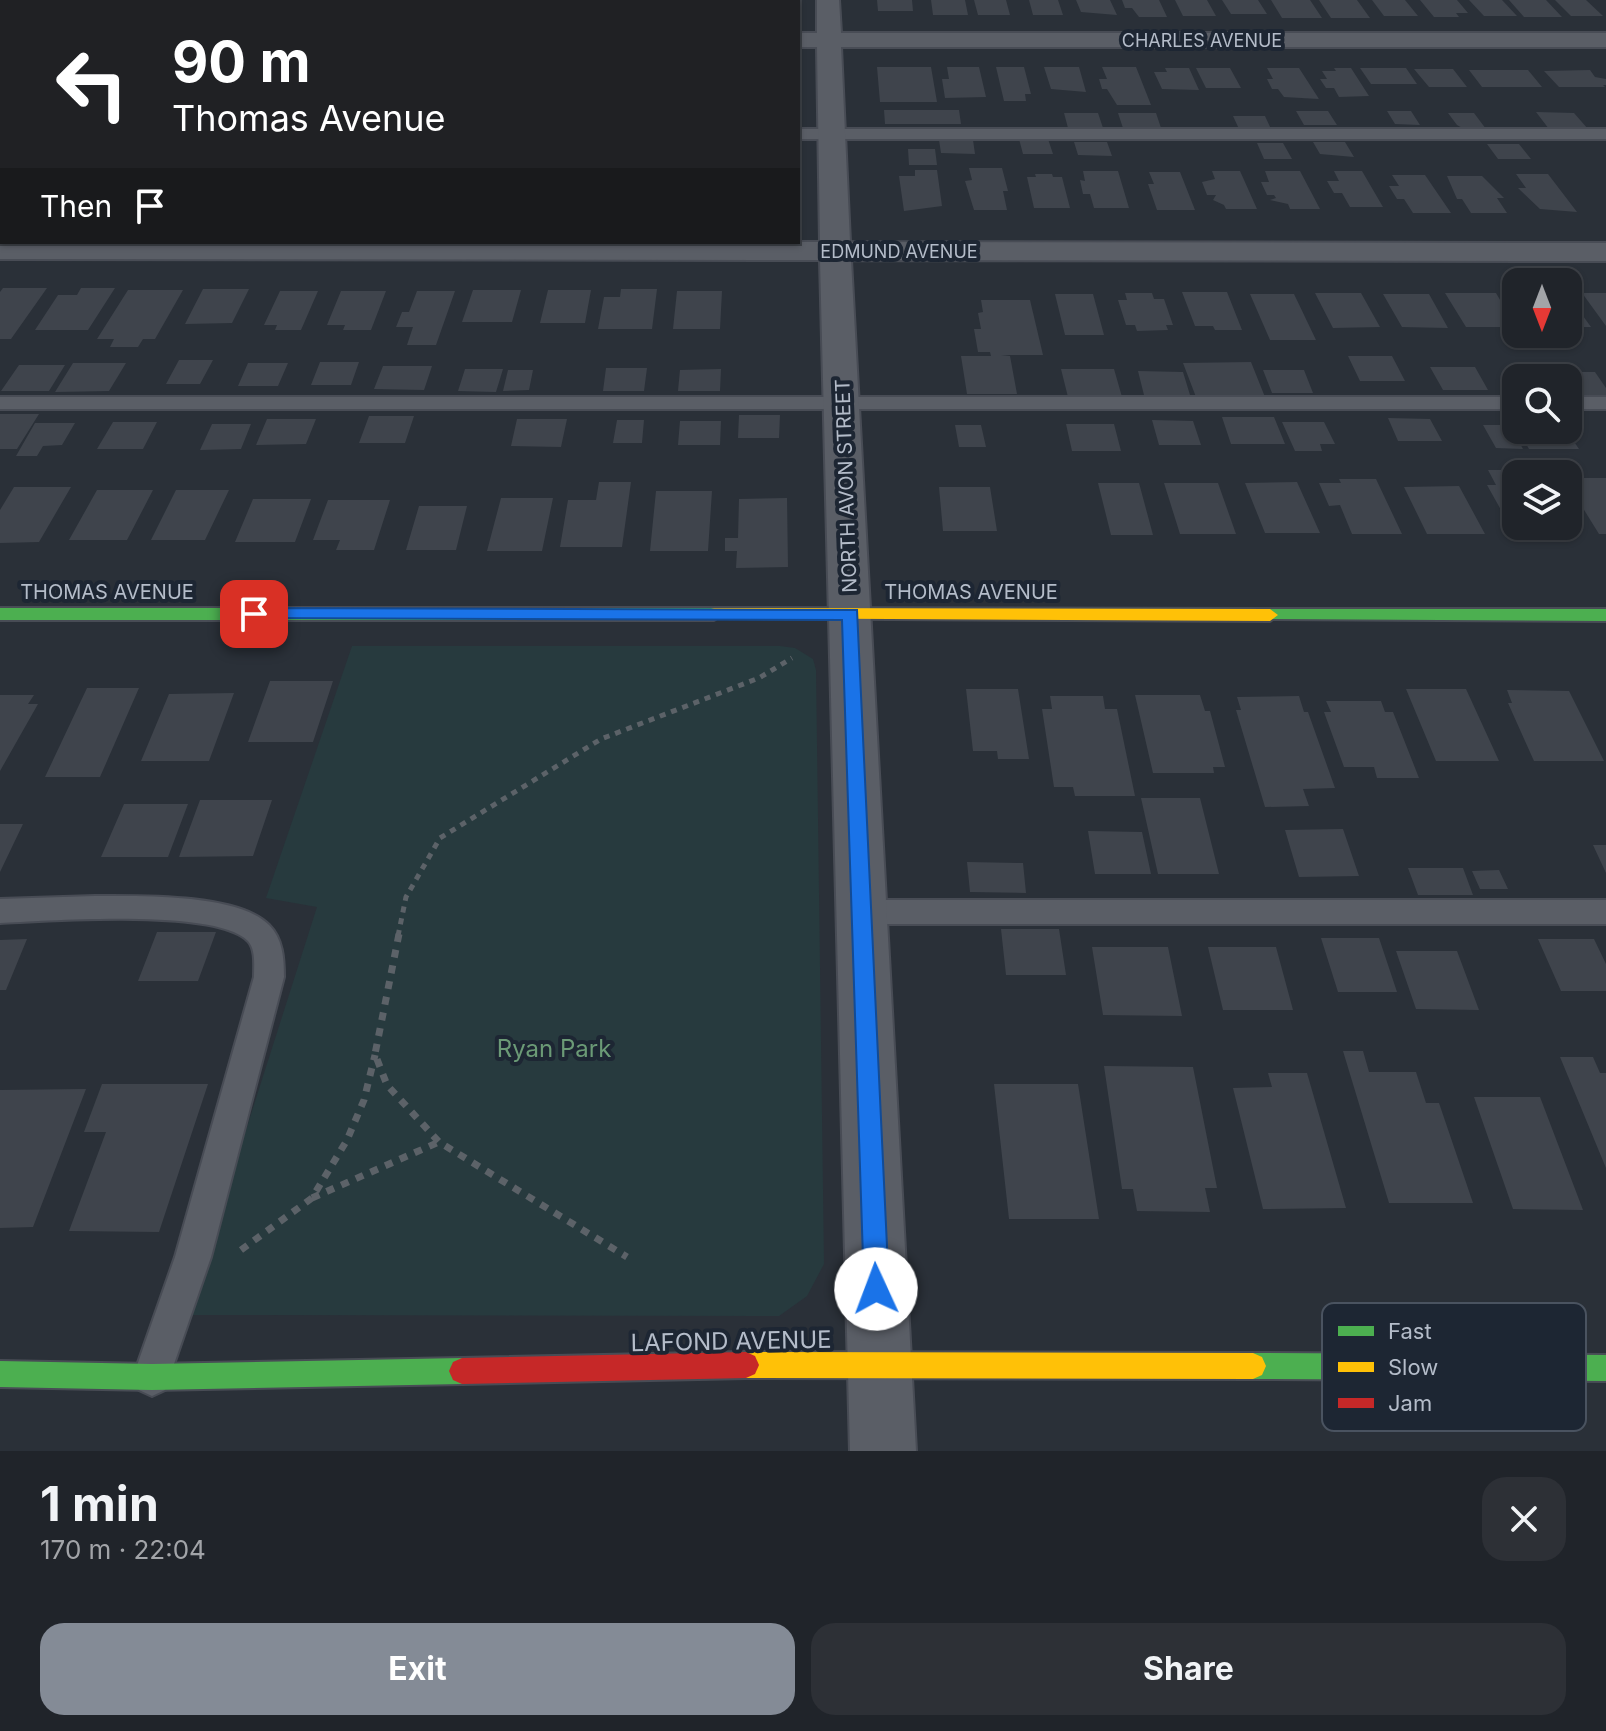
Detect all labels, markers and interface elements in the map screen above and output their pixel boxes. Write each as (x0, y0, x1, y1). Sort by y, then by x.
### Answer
text: 90 m (172, 28, 311, 96)
street label: CHARLES AVENUE (1122, 30, 1282, 51)
icon: left (40, 32, 144, 136)
text: Thomas Avenue (172, 96, 445, 140)
icon: arrive (128, 184, 172, 228)
text: Then (40, 188, 112, 224)
street label: EDMUND AVENUE (820, 241, 978, 262)
north arrow (1502, 268, 1582, 348)
map controls (1502, 268, 1582, 540)
button: search (1502, 364, 1582, 444)
street label: NORTH AVON STREET (830, 379, 862, 593)
button: layers (1502, 460, 1582, 540)
street label: THOMAS AVENUE (20, 580, 194, 604)
pin (220, 580, 288, 648)
street label: THOMAS AVENUE (884, 580, 1058, 604)
icon: arrive (232, 592, 276, 636)
park label: Ryan Park (497, 1034, 611, 1063)
position arrow (834, 1247, 918, 1331)
legend (1322, 1303, 1586, 1431)
text: Fast (1388, 1318, 1432, 1344)
street label: LAFOND AVENUE (630, 1325, 832, 1357)
text: Slow (1388, 1354, 1438, 1380)
text: Jam (1388, 1390, 1432, 1416)
text: 1 min (40, 1474, 159, 1533)
button: close (1482, 1477, 1566, 1561)
text: 170 m · 22:04 (40, 1534, 206, 1565)
button: Exit (40, 1623, 795, 1715)
button: Share (811, 1623, 1566, 1715)

